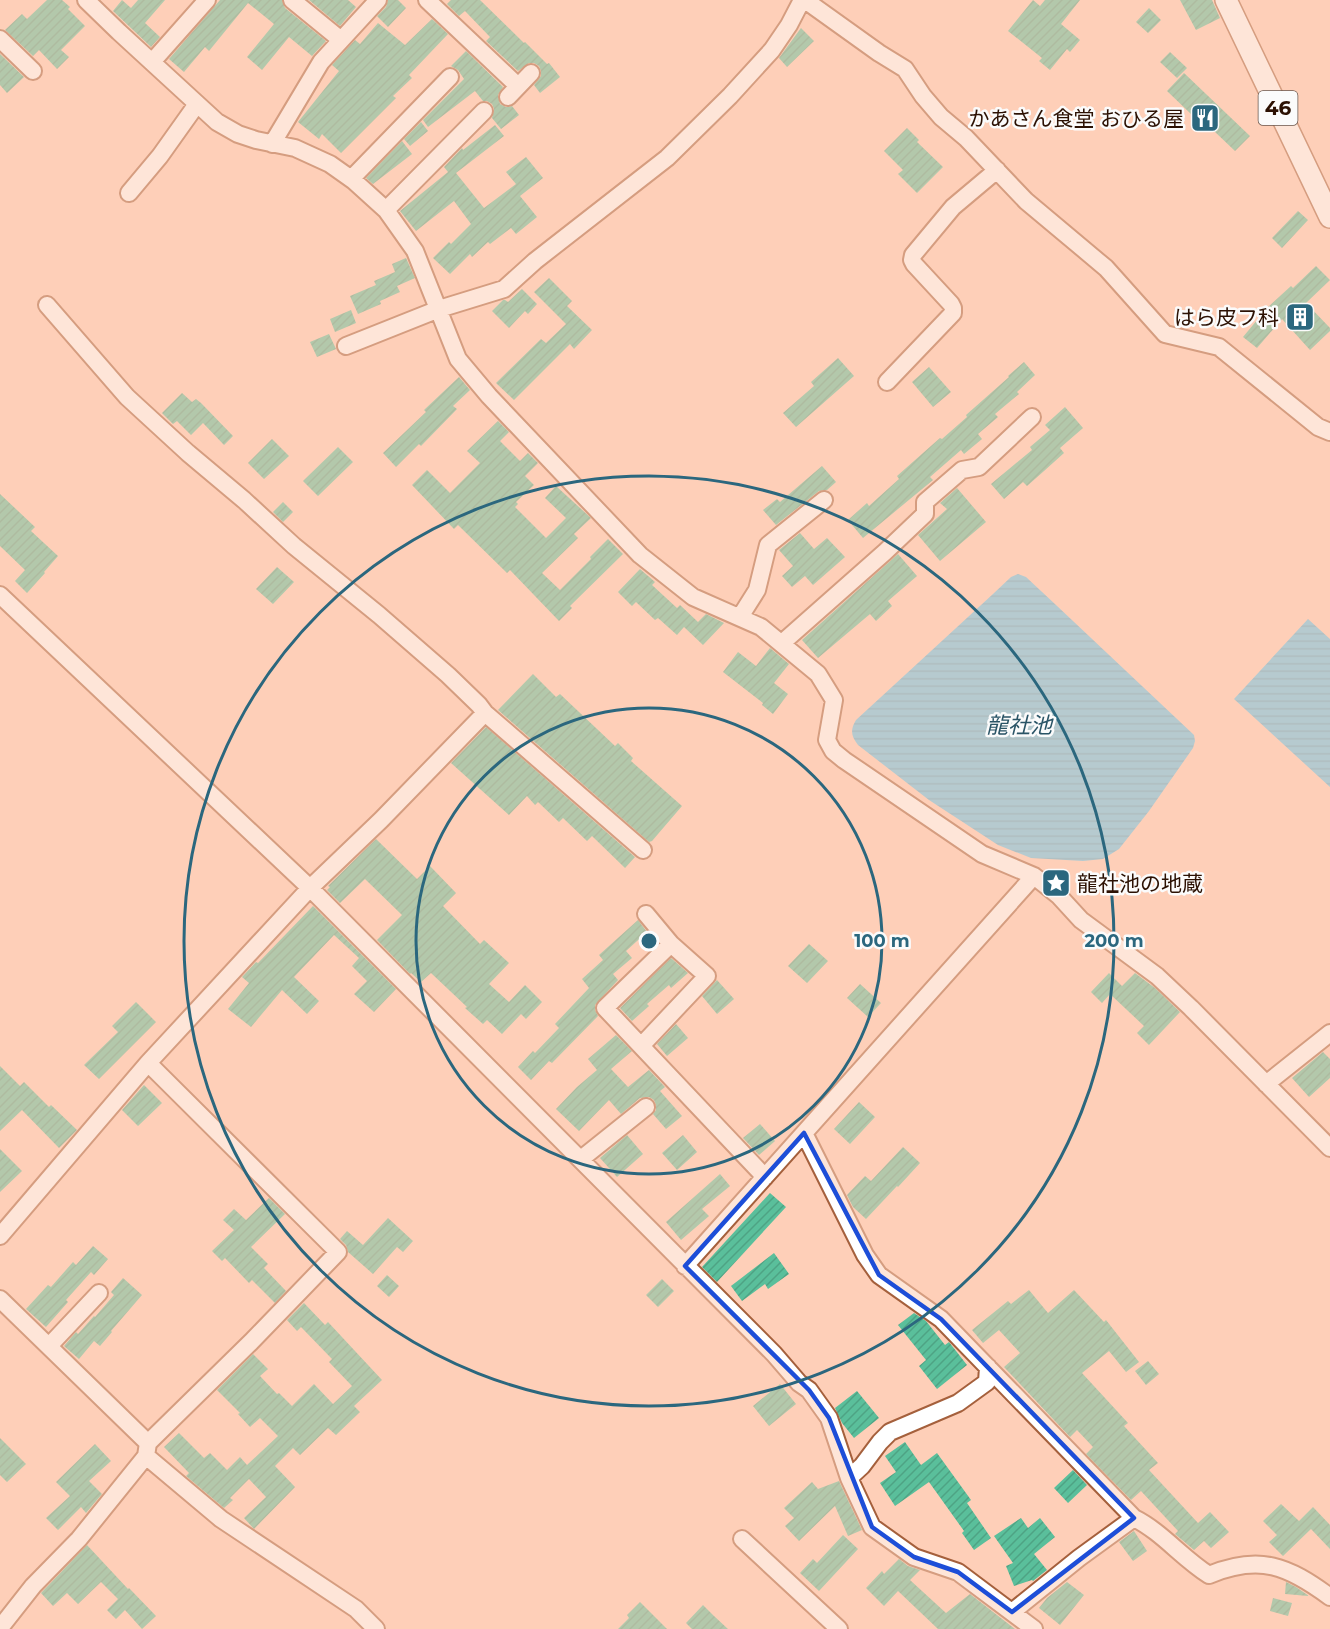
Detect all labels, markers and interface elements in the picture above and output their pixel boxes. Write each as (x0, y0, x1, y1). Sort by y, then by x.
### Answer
road number: 46 (1258, 91, 1298, 125)
restaurant icon: かあさん食堂 おひる屋 (1189, 102, 1221, 134)
place label: かあさん食堂 おひる屋 (968, 106, 1184, 131)
building icon: はら皮フ科 (1284, 301, 1316, 333)
place label: はら皮フ科 (1174, 305, 1279, 330)
water label: 龍社池 (986, 712, 1054, 739)
place icon: 龍社池の地蔵 (1040, 867, 1072, 899)
place label: 龍社池の地蔵 (1077, 871, 1203, 896)
text: 100 m (854, 930, 910, 952)
text: 200 m (1084, 930, 1144, 952)
centre of rings (639, 931, 659, 951)

